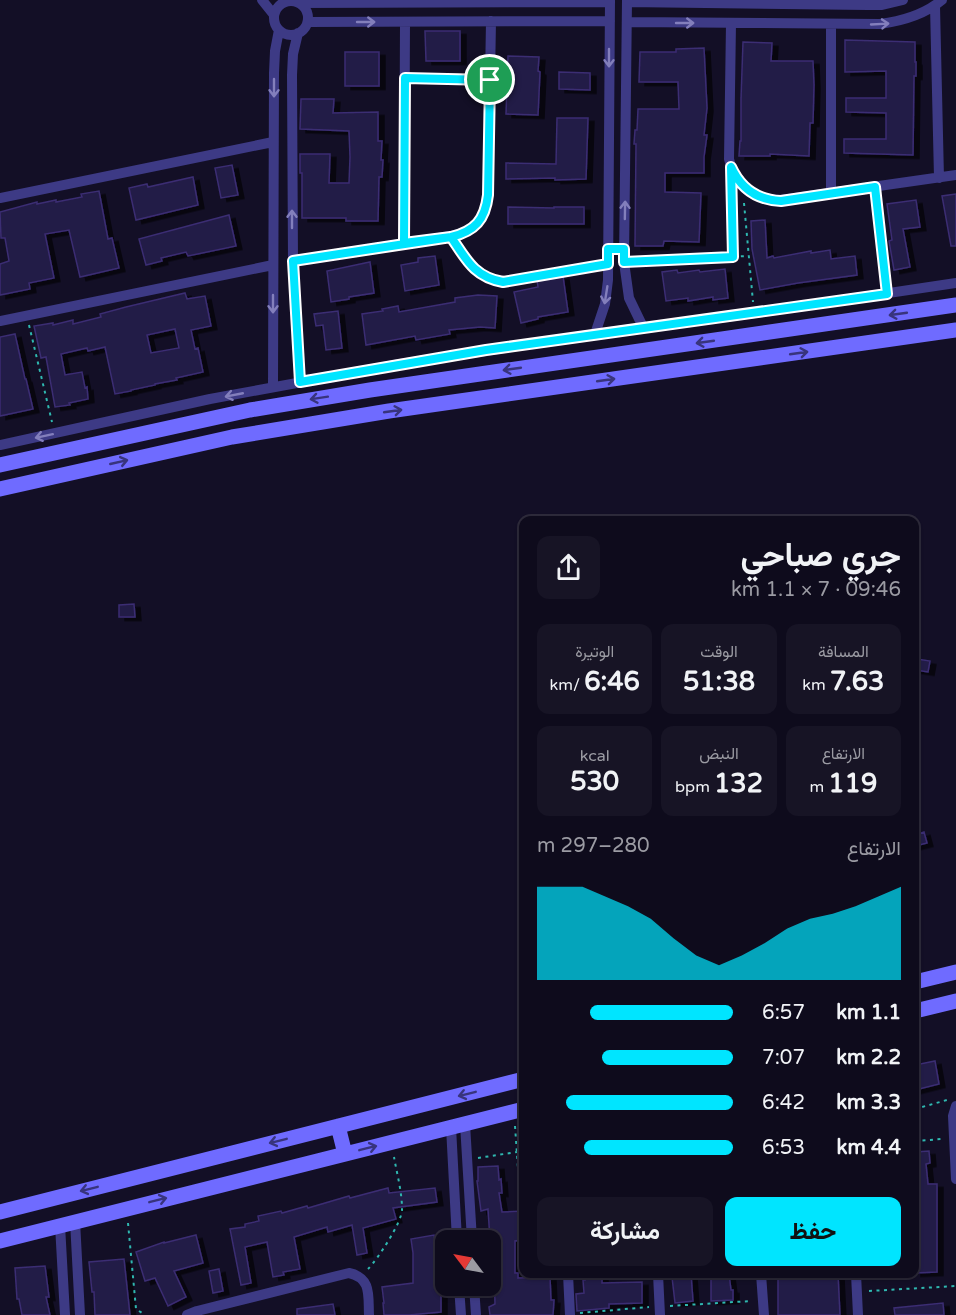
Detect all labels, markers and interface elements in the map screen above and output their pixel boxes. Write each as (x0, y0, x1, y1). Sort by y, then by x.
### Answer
one-way arrow (356, 16, 376, 28)
one-way arrow (675, 17, 695, 29)
one-way arrow (870, 18, 890, 29)
one-way arrow (604, 48, 615, 68)
pin (464, 54, 515, 105)
icon: arrive (473, 63, 506, 96)
one-way arrow (268, 77, 280, 97)
one-way arrow (619, 200, 631, 220)
one-way arrow (286, 210, 298, 230)
one-way arrow (600, 285, 611, 305)
one-way arrow (267, 293, 279, 313)
one-way arrow (889, 308, 908, 319)
one-way arrow (696, 336, 715, 347)
one-way arrow (789, 347, 809, 358)
one-way arrow (503, 364, 522, 375)
one-way arrow (596, 375, 616, 386)
one-way arrow (225, 390, 244, 401)
one-way arrow (310, 393, 330, 404)
one-way arrow (382, 405, 402, 416)
one-way arrow (34, 431, 54, 442)
one-way arrow (109, 456, 128, 468)
button: share (537, 536, 600, 599)
text: جري صباحي (740, 536, 901, 575)
text: 09:46 · 7 × 1.1 km (731, 578, 901, 602)
text: الوتيرة (575, 642, 614, 662)
text: الوقت (700, 642, 738, 662)
text: المسافة (818, 642, 869, 662)
text: 6:46 (584, 666, 640, 697)
text: 51:38 (683, 666, 755, 697)
text: 7.63 (830, 666, 884, 697)
text: /km (549, 675, 584, 695)
text: km (802, 675, 830, 695)
text: النبض (699, 744, 739, 764)
text: الارتفاع (822, 744, 865, 764)
text: kcal (580, 746, 610, 766)
text: 530 (570, 766, 619, 797)
text: 132 (714, 768, 763, 799)
text: 119 (828, 768, 877, 799)
text: bpm (675, 777, 714, 797)
text: m (809, 777, 828, 797)
text: 280–297 m (537, 834, 650, 858)
text: الارتفاع (847, 837, 901, 861)
text: 6:57 (762, 1001, 805, 1025)
text: 1.1 km (836, 1001, 901, 1025)
text: 7:07 (762, 1046, 805, 1070)
text: 2.2 km (836, 1046, 901, 1070)
one-way arrow (458, 1088, 477, 1100)
text: 6:42 (762, 1091, 805, 1115)
text: 3.3 km (836, 1091, 901, 1115)
one-way arrow (268, 1136, 287, 1147)
text: 6:53 (762, 1136, 805, 1160)
text: 4.4 km (837, 1136, 901, 1160)
one-way arrow (358, 1141, 377, 1153)
one-way arrow (79, 1184, 98, 1196)
one-way arrow (149, 1194, 168, 1206)
button: مشاركة (537, 1197, 713, 1266)
button: حفظ (725, 1197, 901, 1266)
north arrow (435, 1230, 501, 1296)
map controls (435, 1230, 501, 1296)

